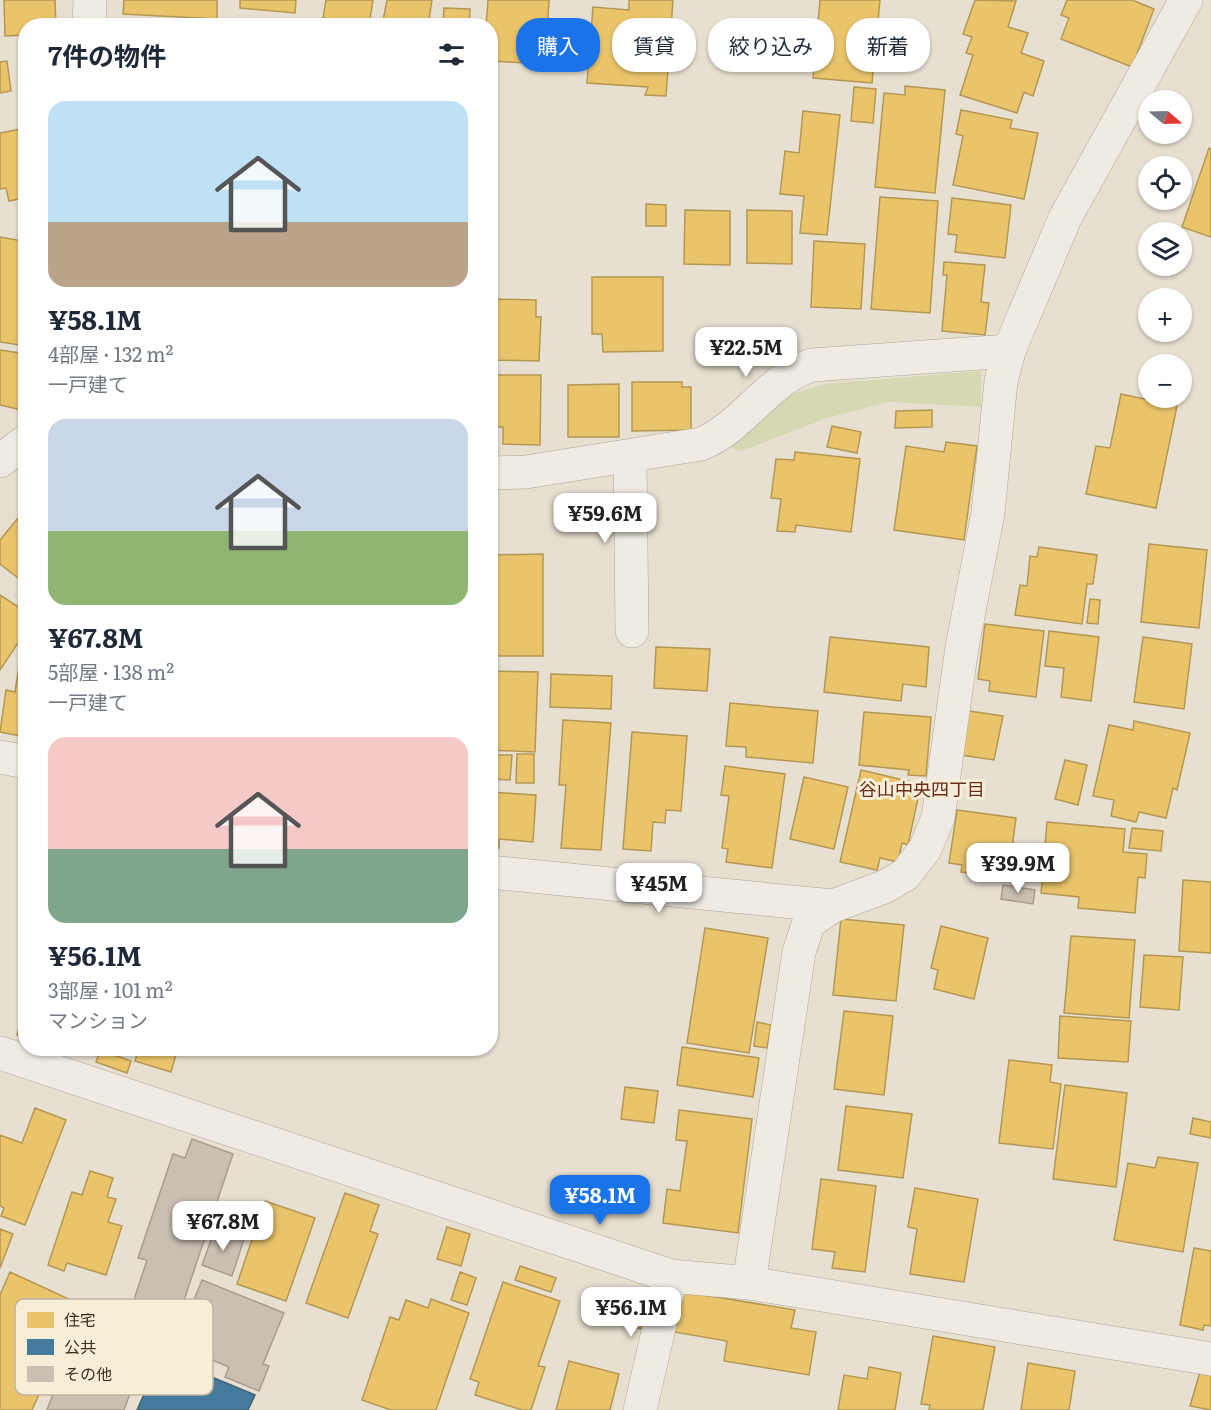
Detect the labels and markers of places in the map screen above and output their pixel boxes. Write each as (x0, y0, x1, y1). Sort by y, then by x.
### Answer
pin: ¥22.5M (697, 327, 795, 378)
pin: ¥59.6M (556, 493, 654, 544)
pin: ¥39.9M (969, 843, 1067, 894)
pin: ¥45M (623, 863, 695, 914)
pin: ¥58.1M (551, 1175, 649, 1226)
pin: ¥67.8M (174, 1201, 272, 1252)
pin: ¥56.1M (582, 1287, 680, 1338)

